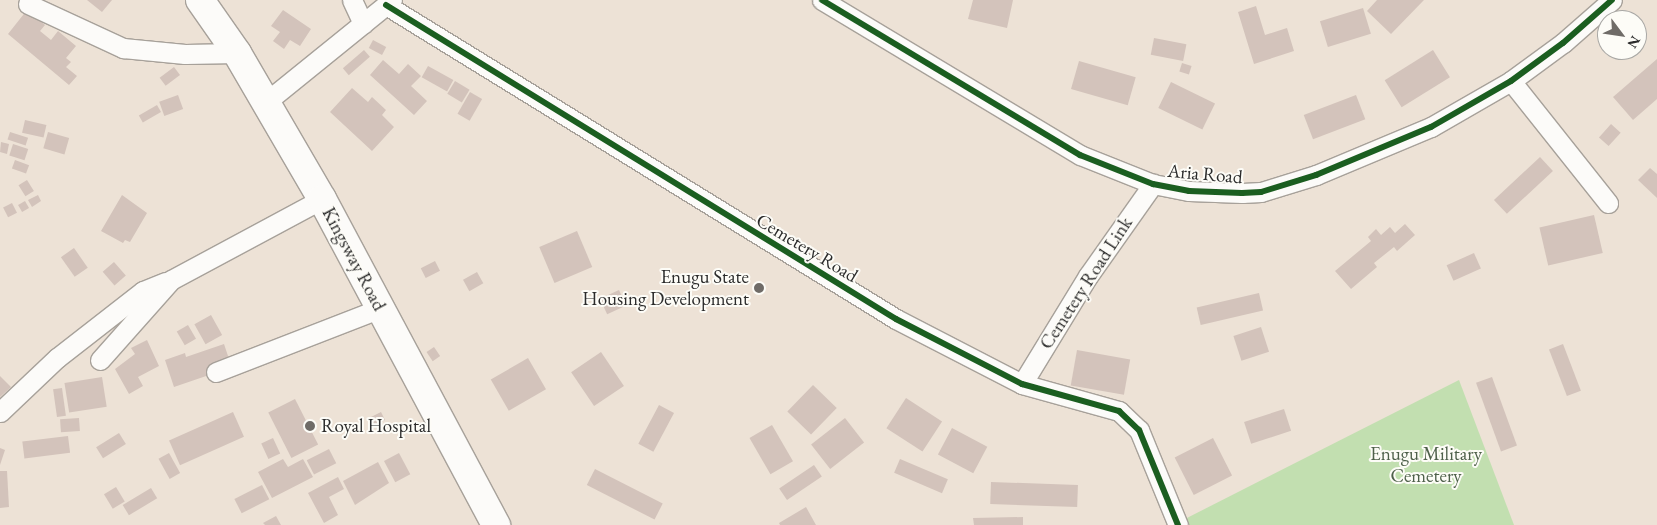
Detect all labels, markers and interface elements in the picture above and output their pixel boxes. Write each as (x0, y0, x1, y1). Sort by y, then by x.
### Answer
north arrow (1597, 10, 1647, 60)
text: N (1623, 33, 1645, 52)
street label: Aria Road (1167, 159, 1243, 189)
street label: Kingsway Road (317, 203, 391, 315)
street label: Cemetery Road (752, 209, 862, 287)
street label: Cemetery Road Link (1035, 213, 1137, 353)
place label: Enugu State Housing Development (582, 266, 749, 310)
marker: Enugu State Housing Development (753, 282, 765, 294)
place label: Royal Hospital (321, 415, 431, 437)
marker: Royal Hospital (303, 419, 317, 433)
park label: Enugu Military Cemetery (1370, 443, 1482, 487)

